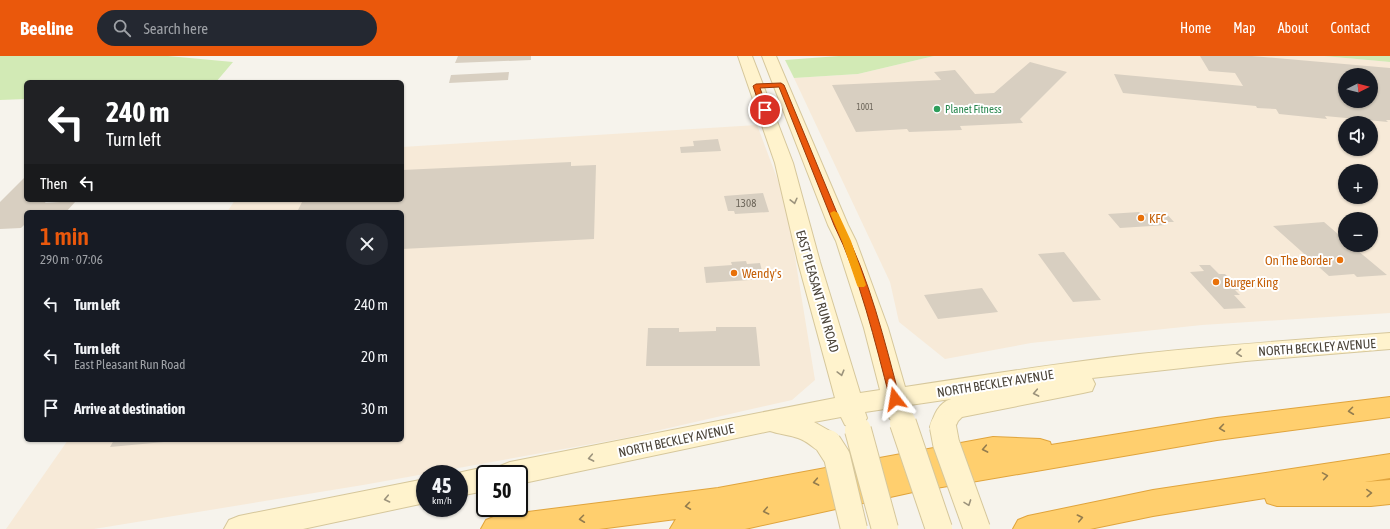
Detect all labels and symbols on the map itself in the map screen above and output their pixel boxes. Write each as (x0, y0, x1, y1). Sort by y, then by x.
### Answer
north arrow (1338, 68, 1378, 108)
pin (748, 93, 782, 127)
house number: 1001 (857, 102, 873, 112)
place label: Planet Fitness (945, 103, 1002, 115)
marker: Planet Fitness (932, 104, 942, 114)
house number: 1308 (736, 197, 756, 209)
one-way arrow (789, 198, 797, 204)
place label: KFC (1149, 211, 1167, 226)
marker: KFC (1136, 213, 1146, 223)
street label: EAST PLEASANT RUN ROAD (793, 228, 842, 354)
place label: On The Border (1265, 253, 1332, 268)
marker: On The Border (1335, 255, 1345, 265)
place label: Wendy's (742, 266, 782, 281)
marker: Wendy's (729, 268, 739, 278)
place label: Burger King (1224, 275, 1278, 290)
marker: Burger King (1211, 277, 1221, 287)
street label: NORTH BECKLEY AVENUE (1258, 336, 1377, 359)
one-way arrow (1236, 348, 1242, 357)
street label: NORTH BECKLEY AVENUE (936, 367, 1055, 400)
one-way arrow (836, 370, 844, 376)
position arrow (874, 378, 916, 420)
one-way arrow (1033, 388, 1039, 397)
one-way arrow (1348, 407, 1354, 416)
street label: NORTH BECKLEY AVENUE (617, 421, 736, 460)
one-way arrow (1219, 423, 1225, 432)
one-way arrow (982, 445, 988, 453)
one-way arrow (588, 453, 595, 461)
speed limit sign: 50 (476, 465, 528, 517)
one-way arrow (1322, 472, 1328, 481)
one-way arrow (813, 478, 819, 486)
one-way arrow (1366, 489, 1372, 498)
one-way arrow (384, 494, 390, 502)
one-way arrow (963, 500, 971, 507)
one-way arrow (685, 501, 691, 510)
one-way arrow (763, 507, 769, 515)
one-way arrow (579, 514, 585, 523)
one-way arrow (1077, 515, 1083, 523)

